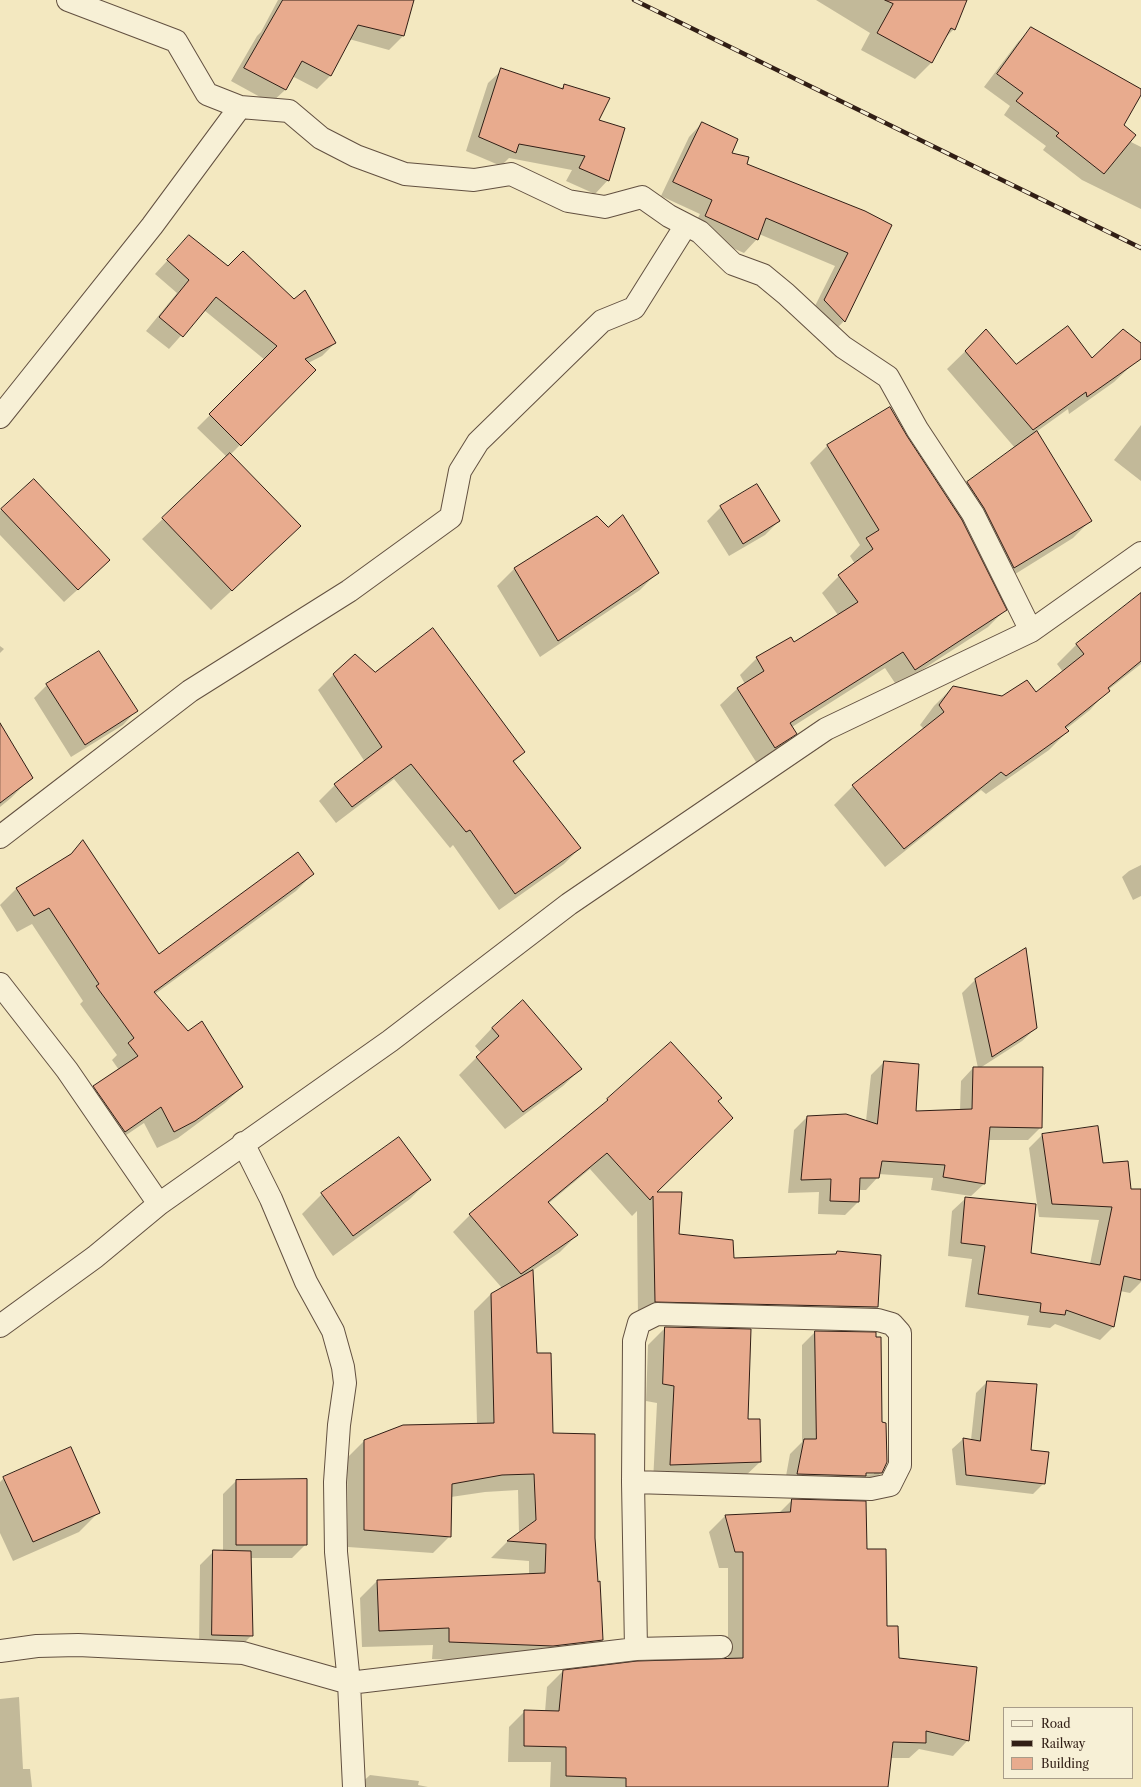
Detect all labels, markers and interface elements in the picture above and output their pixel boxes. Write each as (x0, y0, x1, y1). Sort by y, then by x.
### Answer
legend (1003, 1707, 1133, 1779)
text: Road (1041, 1716, 1071, 1731)
text: Railway (1041, 1736, 1086, 1751)
text: Building (1041, 1756, 1089, 1771)

